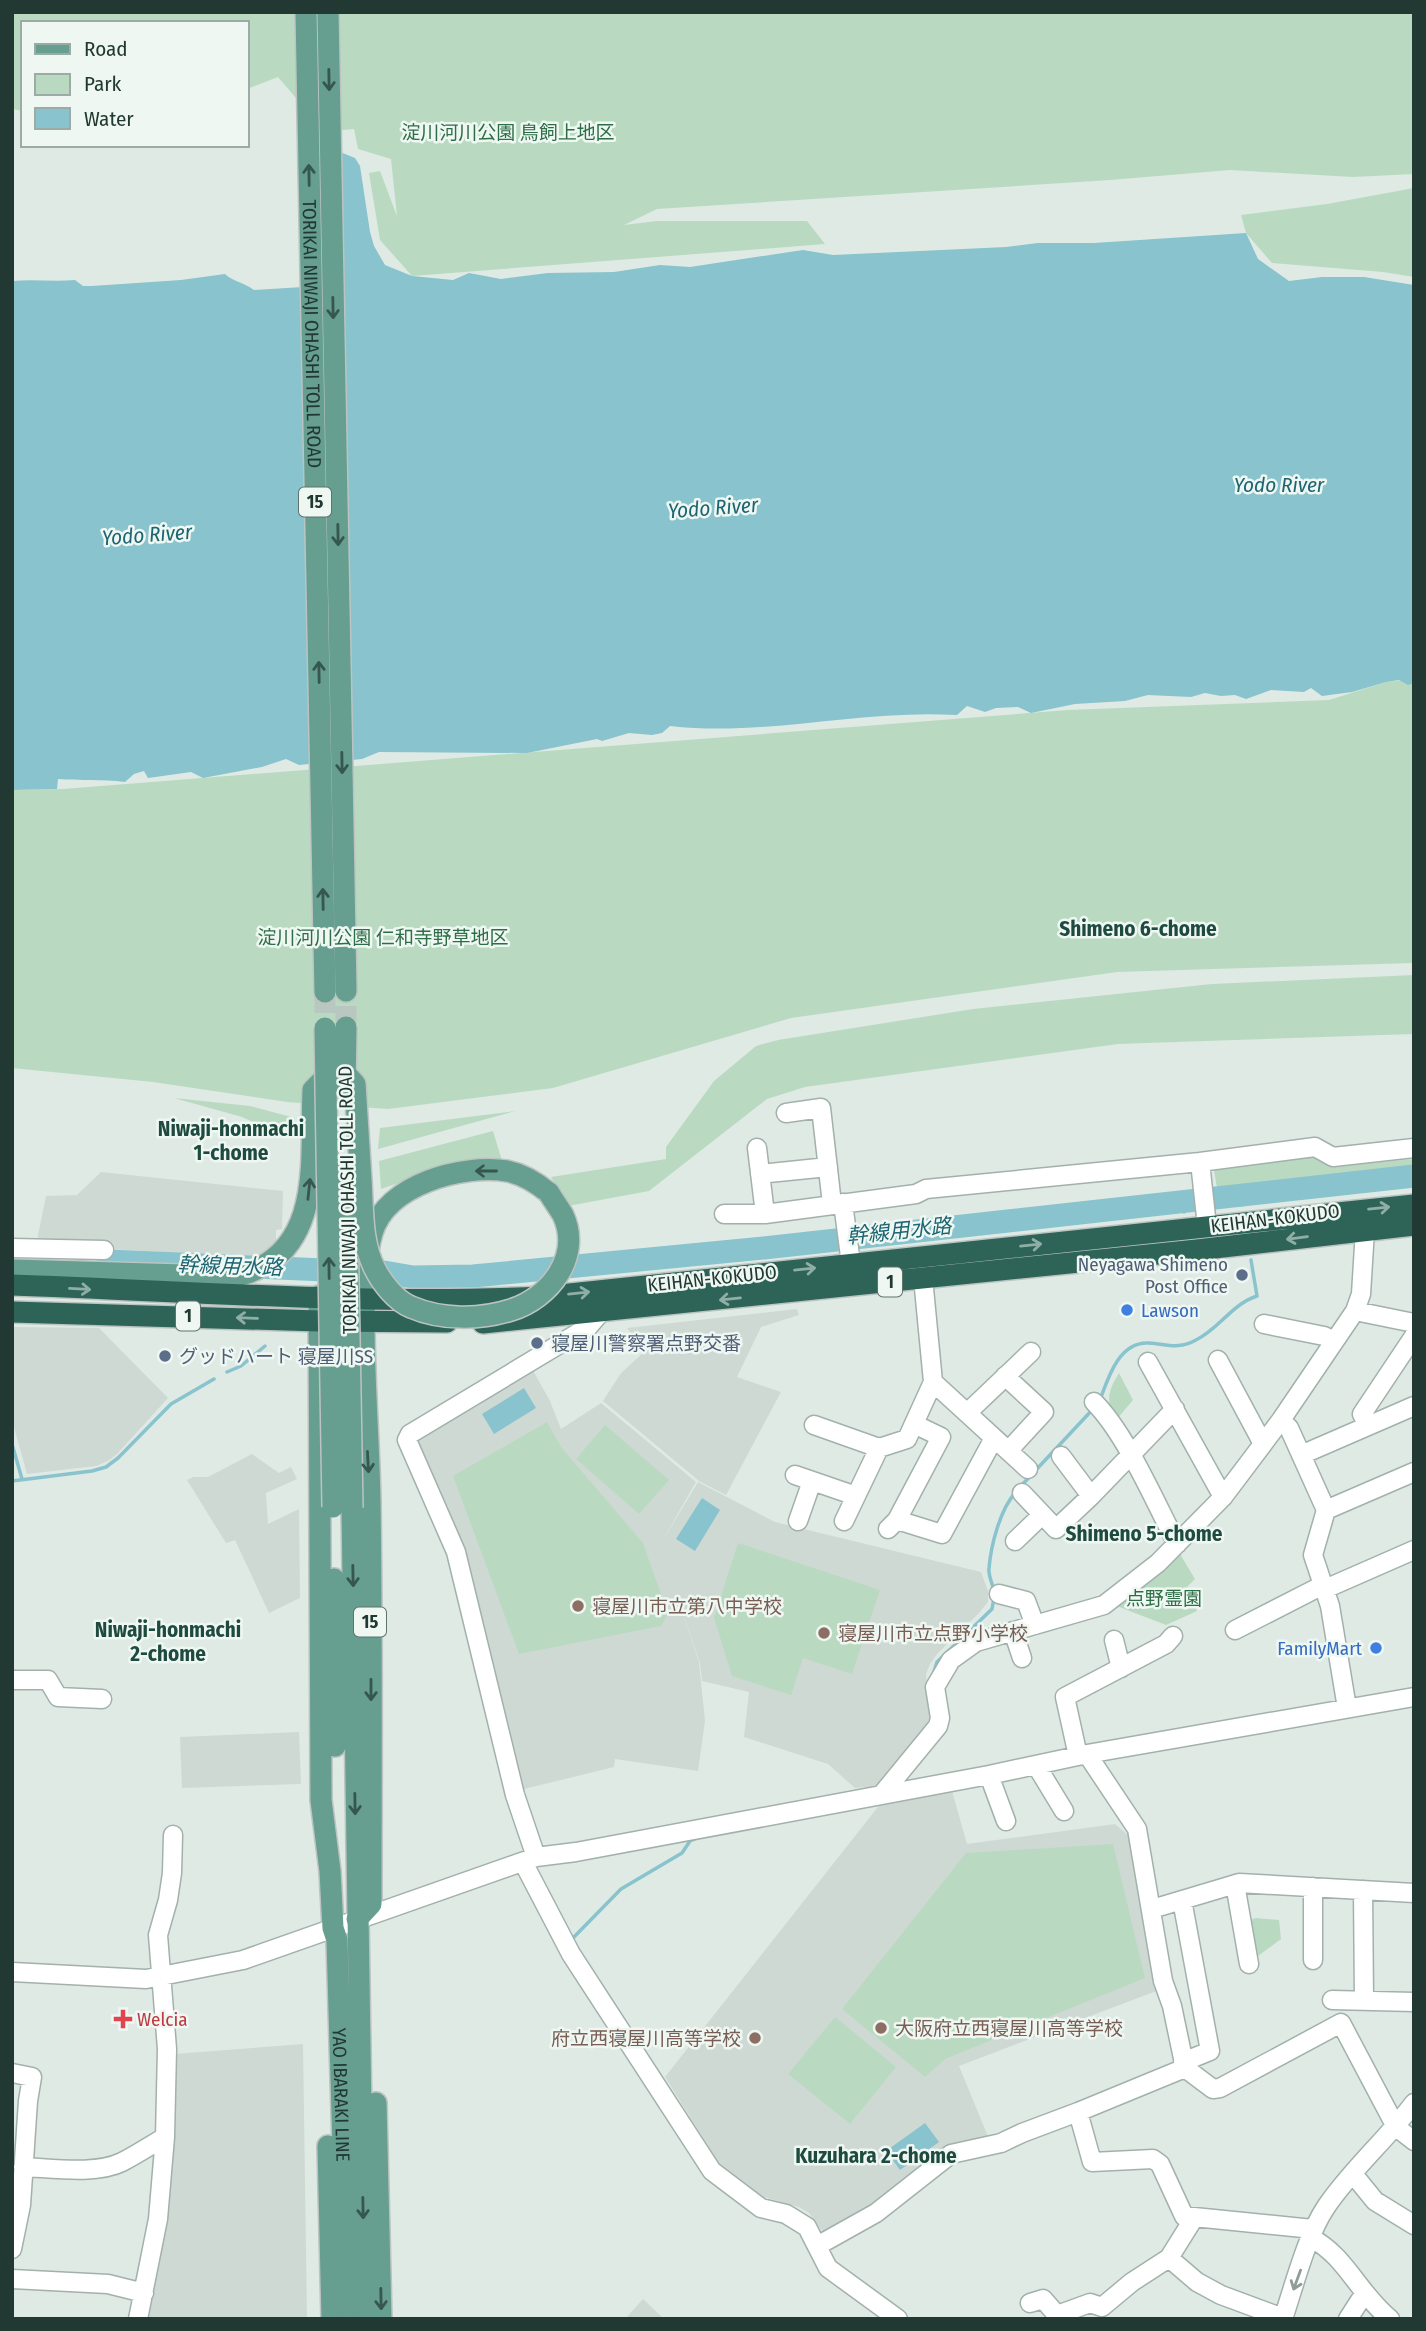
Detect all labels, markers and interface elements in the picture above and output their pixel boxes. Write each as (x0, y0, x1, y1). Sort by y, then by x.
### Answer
legend (21, 21, 248, 147)
text: Road (84, 36, 128, 62)
one-way arrow (322, 69, 336, 92)
text: Park (84, 71, 122, 97)
text: Water (84, 106, 134, 132)
park label: 淀川河川公園 鳥飼上地区 (401, 121, 615, 144)
one-way arrow (302, 164, 316, 187)
street label: TORIKAI NIWAJI OHASHI TOLL ROAD (298, 199, 326, 468)
one-way arrow (326, 296, 340, 319)
water label: Yodo River (1234, 472, 1325, 498)
road number: 15 (299, 488, 331, 516)
water label: Yodo River (667, 492, 760, 524)
water label: Yodo River (101, 519, 194, 551)
one-way arrow (331, 524, 344, 547)
one-way arrow (312, 660, 325, 683)
one-way arrow (335, 751, 349, 774)
one-way arrow (316, 888, 330, 911)
district label: Shimeno 6-chome (1059, 916, 1217, 942)
park label: 淀川河川公園 仁和寺野草地区 (257, 926, 509, 949)
street label: TORIKAI NIWAJI OHASHI TOLL ROAD (334, 1066, 361, 1334)
district label: Niwaji-honmachi 1-chome (158, 1116, 304, 1166)
one-way arrow (475, 1164, 498, 1178)
one-way arrow (303, 1178, 316, 1201)
street label: KEIHAN-KOKUDO (1209, 1199, 1341, 1238)
one-way arrow (1368, 1201, 1390, 1214)
water label: 幹線用水路 (845, 1212, 955, 1249)
one-way arrow (1286, 1232, 1309, 1245)
one-way arrow (1019, 1238, 1042, 1251)
water label: 幹線用水路 (177, 1251, 285, 1281)
place label: Neyagawa Shimeno Post Office (1078, 1253, 1228, 1298)
one-way arrow (322, 1256, 336, 1279)
street label: KEIHAN-KOKUDO (646, 1260, 778, 1297)
one-way arrow (793, 1262, 816, 1275)
marker: Neyagawa Shimeno Post Office (1234, 1267, 1250, 1283)
road number: 1 (878, 1268, 902, 1296)
one-way arrow (69, 1283, 91, 1296)
one-way arrow (567, 1286, 590, 1299)
one-way arrow (719, 1293, 742, 1306)
place label: Lawson (1141, 1299, 1199, 1322)
road number: 1 (176, 1302, 200, 1330)
marker: Lawson (1119, 1302, 1135, 1318)
one-way arrow (236, 1312, 259, 1325)
place label: 寝屋川警察署点野交番 (551, 1332, 741, 1355)
marker: 寝屋川警察署点野交番 (529, 1335, 545, 1351)
place label: グッドハート 寝屋川SS (179, 1345, 373, 1368)
marker: グッドハート 寝屋川SS (157, 1348, 173, 1364)
one-way arrow (362, 1451, 375, 1474)
district label: Shimeno 5-chome (1066, 1521, 1223, 1547)
one-way arrow (346, 1564, 360, 1587)
park label: 点野霊園 (1126, 1587, 1202, 1610)
place label: 寝屋川市立第八中学校 (592, 1595, 782, 1618)
marker: 寝屋川市立第八中学校 (570, 1598, 586, 1614)
road number: 15 (354, 1608, 386, 1637)
district label: Niwaji-honmachi 2-chome (95, 1617, 241, 1667)
place label: 寝屋川市立点野小学校 (838, 1622, 1028, 1645)
marker: 寝屋川市立点野小学校 (816, 1625, 832, 1641)
place label: FamilyMart (1277, 1637, 1363, 1660)
marker: FamilyMart (1368, 1640, 1384, 1656)
one-way arrow (364, 1678, 378, 1701)
one-way arrow (348, 1792, 362, 1815)
place label: Welcia (137, 2008, 188, 2031)
marker: Welcia (115, 2011, 131, 2027)
place label: 大阪府立西寝屋川高等学校 (895, 2017, 1123, 2040)
marker: 大阪府立西寝屋川高等学校 (873, 2020, 889, 2036)
street label: YAO IBARAKI LINE (328, 2027, 354, 2162)
place label: 府立西寝屋川高等学校 (551, 2027, 741, 2050)
marker: 府立西寝屋川高等学校 (747, 2030, 763, 2046)
district label: Kuzuhara 2-chome (795, 2143, 957, 2169)
one-way arrow (356, 2196, 370, 2219)
one-way arrow (1290, 2269, 1303, 2291)
one-way arrow (374, 2287, 388, 2310)

